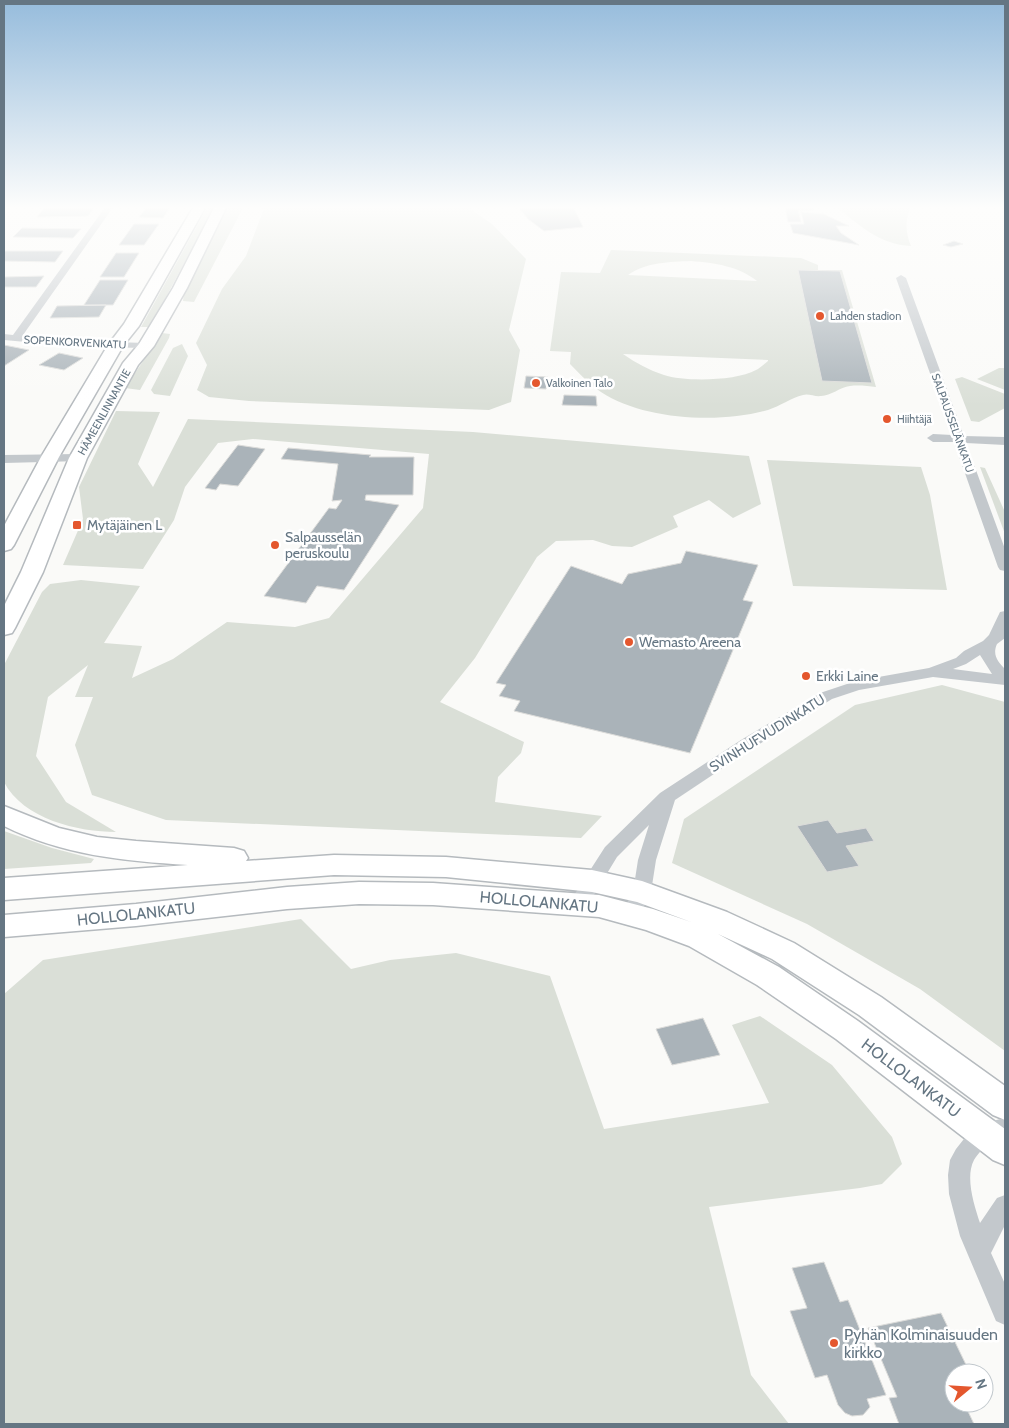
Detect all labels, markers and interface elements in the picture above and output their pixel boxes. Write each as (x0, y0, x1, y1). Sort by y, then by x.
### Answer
place label: Lahden stadion (830, 309, 901, 323)
marker: Lahden stadion (814, 310, 826, 322)
street label: SOPENKORVENKATU (23, 332, 127, 352)
street label: HÄMEENLINNANTIE (74, 366, 134, 458)
street label: SALPAUSSELÄNKATU (929, 372, 977, 474)
place label: Valkoinen Talo (546, 376, 613, 390)
marker: Valkoinen Talo (530, 377, 542, 389)
place label: Hiihtäjä (897, 412, 933, 426)
marker: Hiihtäjä (881, 413, 893, 425)
place label: Mytäjäinen L (87, 516, 162, 534)
marker: Mytäjäinen L (71, 519, 83, 531)
place label: Salpausselän peruskoulu (285, 528, 362, 562)
marker: Salpausselän peruskoulu (269, 539, 281, 551)
place label: Wemasto Areena (639, 633, 741, 651)
marker: Wemasto Areena (623, 636, 635, 648)
place label: Erkki Laine (816, 667, 878, 685)
marker: Erkki Laine (800, 670, 812, 682)
street label: SVINHUFVUDINKATU (706, 690, 828, 776)
street label: HOLLOLANKATU (479, 887, 599, 917)
street label: HOLLOLANKATU (76, 898, 196, 930)
street label: HOLLOLANKATU (858, 1035, 964, 1121)
place label: Pyhän Kolminaisuuden kirkko (844, 1325, 998, 1362)
marker: Pyhän Kolminaisuuden kirkko (828, 1337, 840, 1349)
north arrow (944, 1363, 994, 1413)
text: N (971, 1376, 991, 1391)

